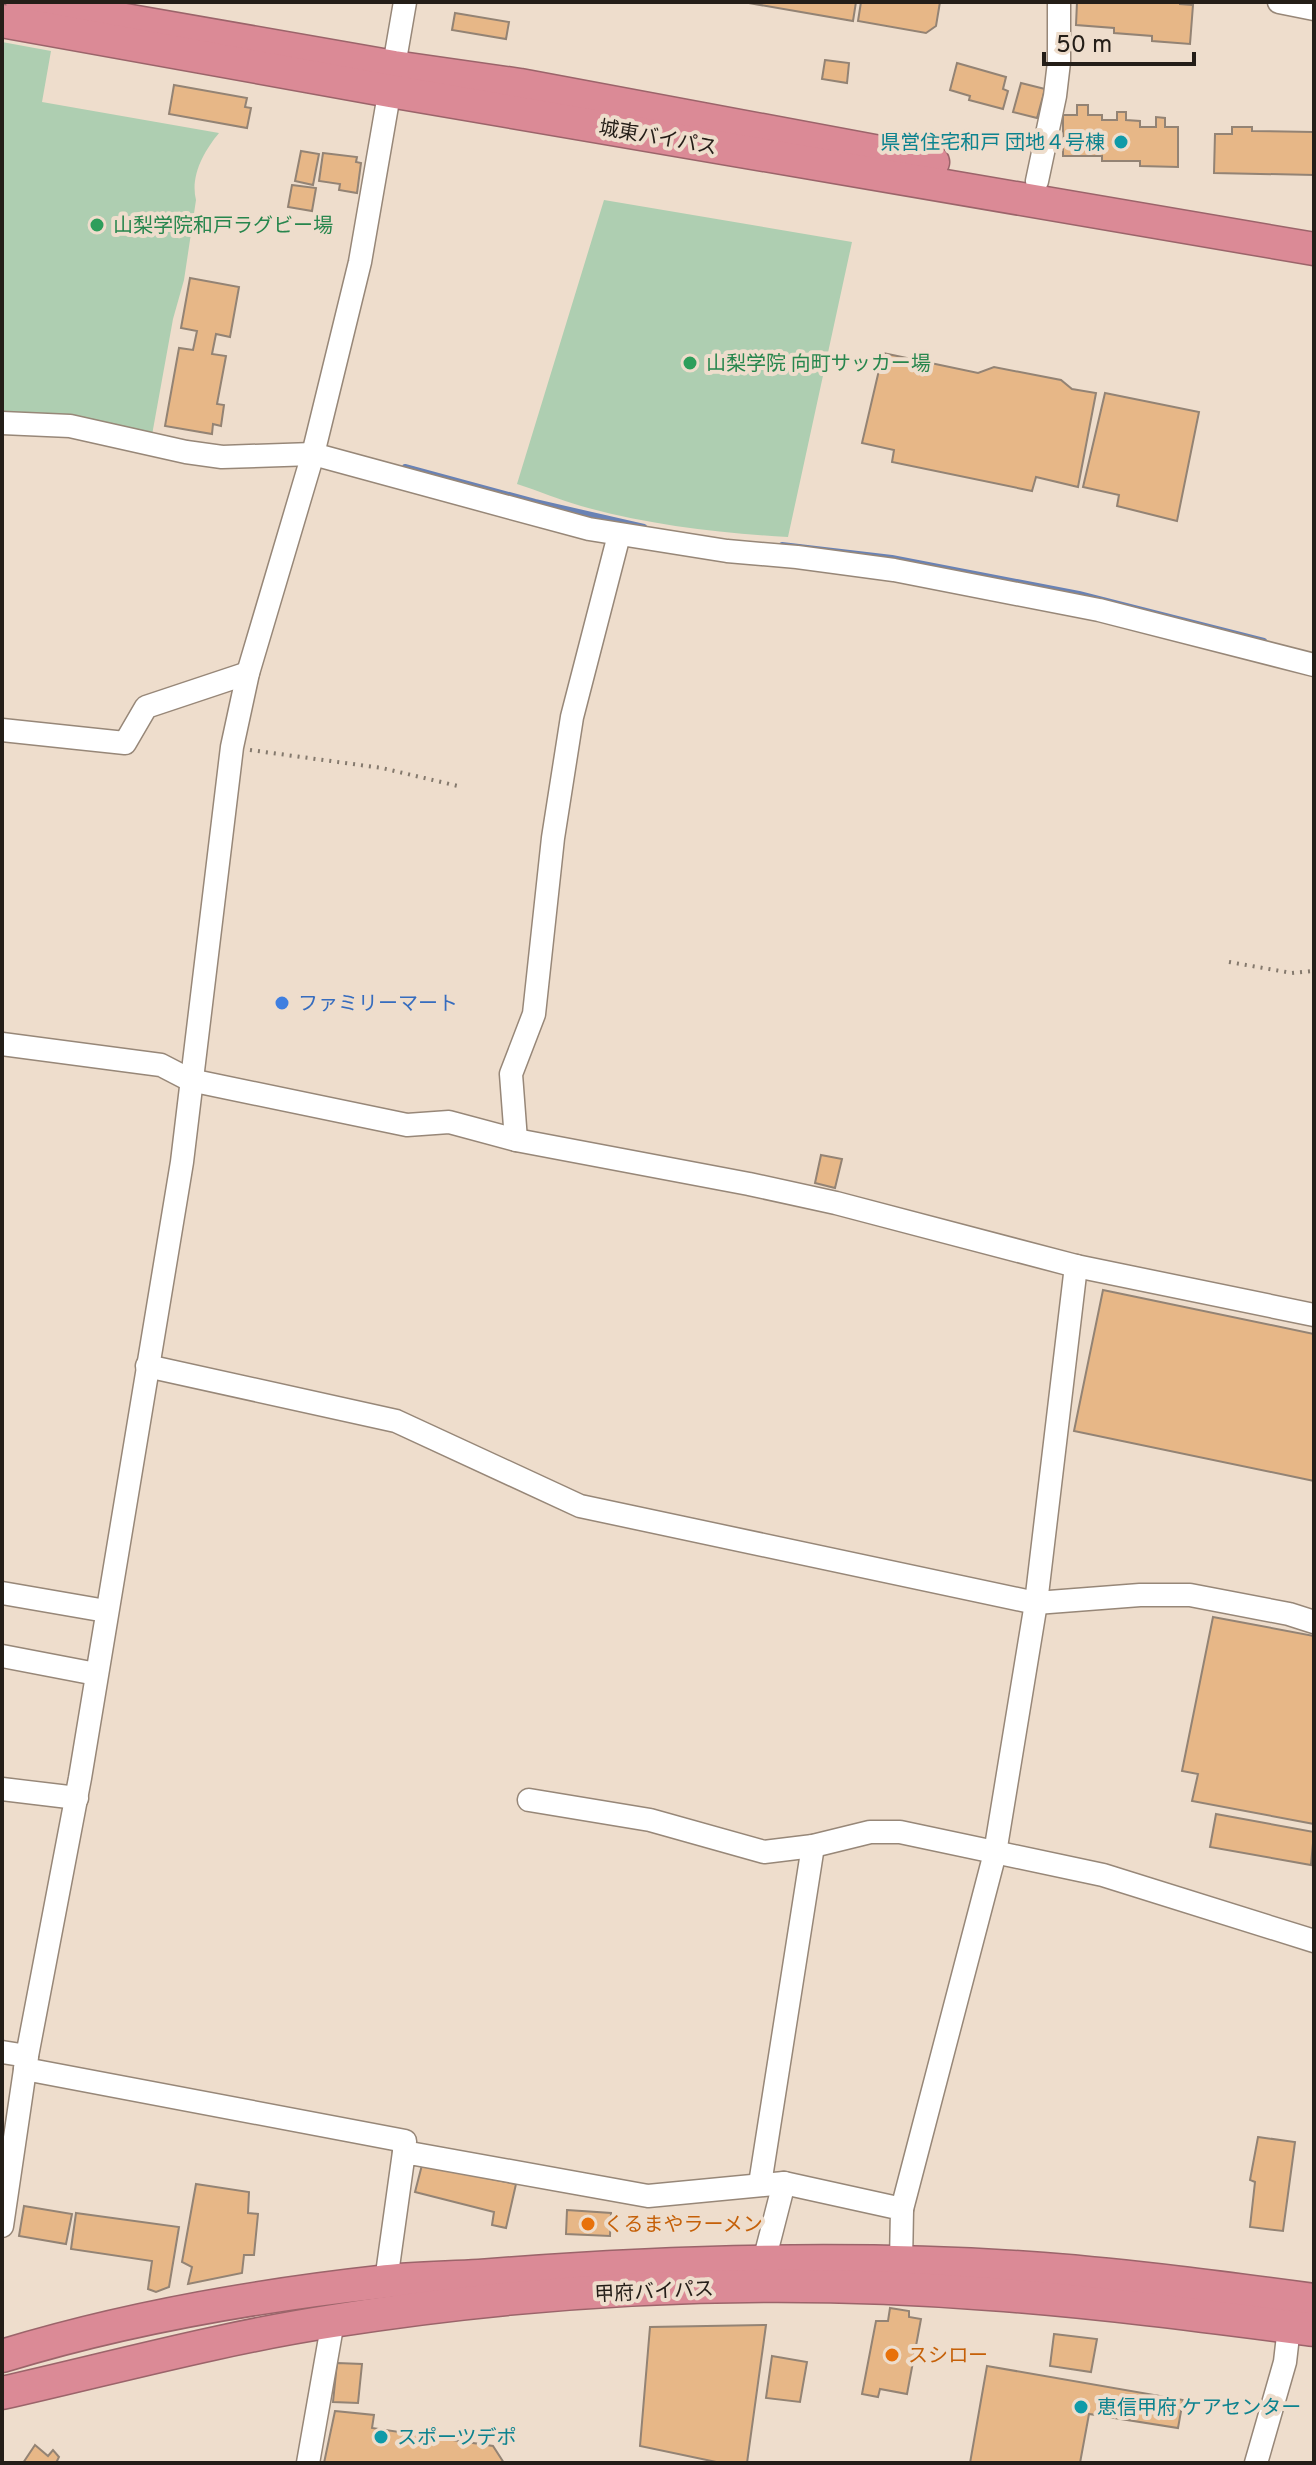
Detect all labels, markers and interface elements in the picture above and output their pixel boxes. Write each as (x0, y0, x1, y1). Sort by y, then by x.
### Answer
scale bar (1044, 16, 1194, 66)
text: 50 m (1056, 31, 1112, 61)
street label: 城東バイパス (596, 116, 719, 162)
place label: 県営住宅和戸 団地４号棟 (880, 131, 1105, 157)
marker: 県営住宅和戸 団地４号棟 (1112, 133, 1130, 151)
place label: 山梨学院和戸ラグビー場 (113, 214, 333, 240)
marker: 山梨学院和戸ラグビー場 (88, 216, 106, 234)
place label: 山梨学院 向町サッカー場 (706, 352, 931, 378)
marker: 山梨学院 向町サッカー場 (681, 354, 699, 372)
place label: ファミリーマート (298, 992, 458, 1018)
marker: ファミリーマート (273, 994, 291, 1012)
place label: くるまやラーメン (604, 2213, 763, 2239)
marker: くるまやラーメン (579, 2215, 597, 2233)
street label: 甲府バイパス (594, 2277, 715, 2309)
place label: スシロー (908, 2344, 988, 2370)
marker: スシロー (883, 2346, 901, 2364)
place label: 恵信甲府 ケアセンター (1097, 2396, 1301, 2422)
marker: 恵信甲府 ケアセンター (1072, 2398, 1090, 2416)
place label: スポーツデポ (397, 2426, 517, 2452)
marker: スポーツデポ (372, 2428, 390, 2446)

